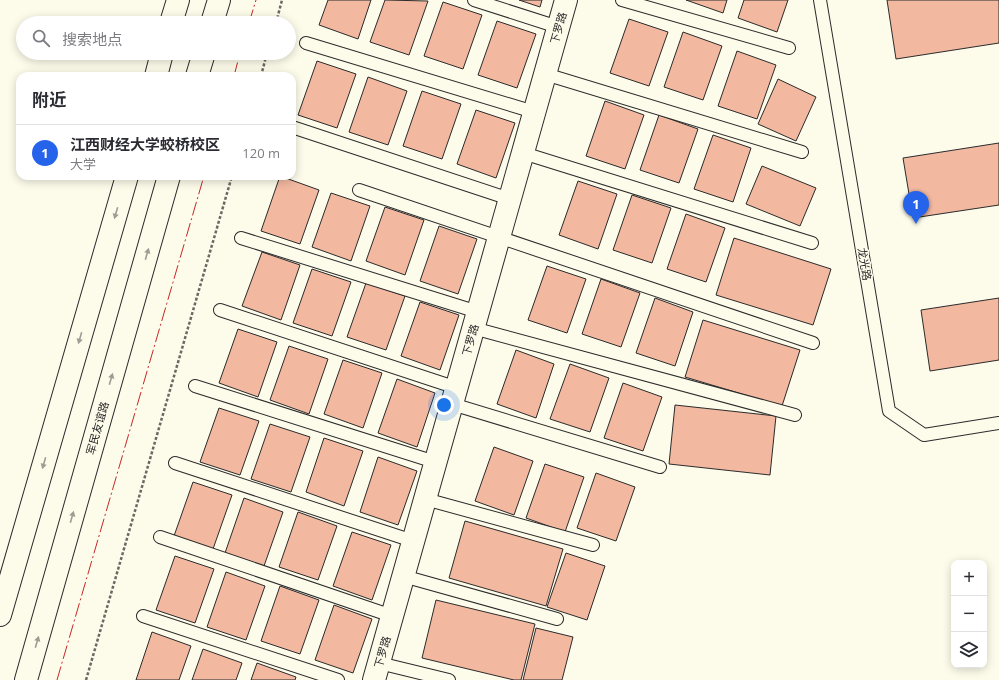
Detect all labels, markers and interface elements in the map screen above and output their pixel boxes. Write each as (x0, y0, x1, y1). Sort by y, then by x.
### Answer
street label: 下罗路 (546, 10, 570, 46)
search box (16, 16, 296, 60)
icon: search (30, 27, 52, 49)
text: 搜索地点 (62, 29, 122, 49)
text: 附近 (32, 88, 66, 111)
text: 江西财经大学蛟桥校区 (70, 134, 220, 154)
text: 1 (41, 144, 49, 162)
text: 120 m (242, 144, 280, 162)
text: 大学 (70, 155, 96, 173)
pin: 1 (903, 191, 929, 224)
one-way arrow (113, 208, 119, 220)
street label: 龙光路 (855, 246, 875, 282)
one-way arrow (144, 247, 150, 259)
street label: 下罗路 (458, 322, 482, 358)
one-way arrow (77, 333, 83, 345)
one-way arrow (108, 373, 114, 385)
your location (434, 395, 454, 415)
street label: 军民友谊路 (82, 399, 112, 457)
one-way arrow (41, 458, 47, 470)
one-way arrow (69, 511, 75, 523)
map controls (951, 560, 987, 668)
button: + (951, 560, 987, 596)
button: − (951, 596, 987, 632)
button: layers (951, 632, 987, 668)
street label: 下罗路 (370, 634, 394, 670)
one-way arrow (34, 636, 40, 648)

